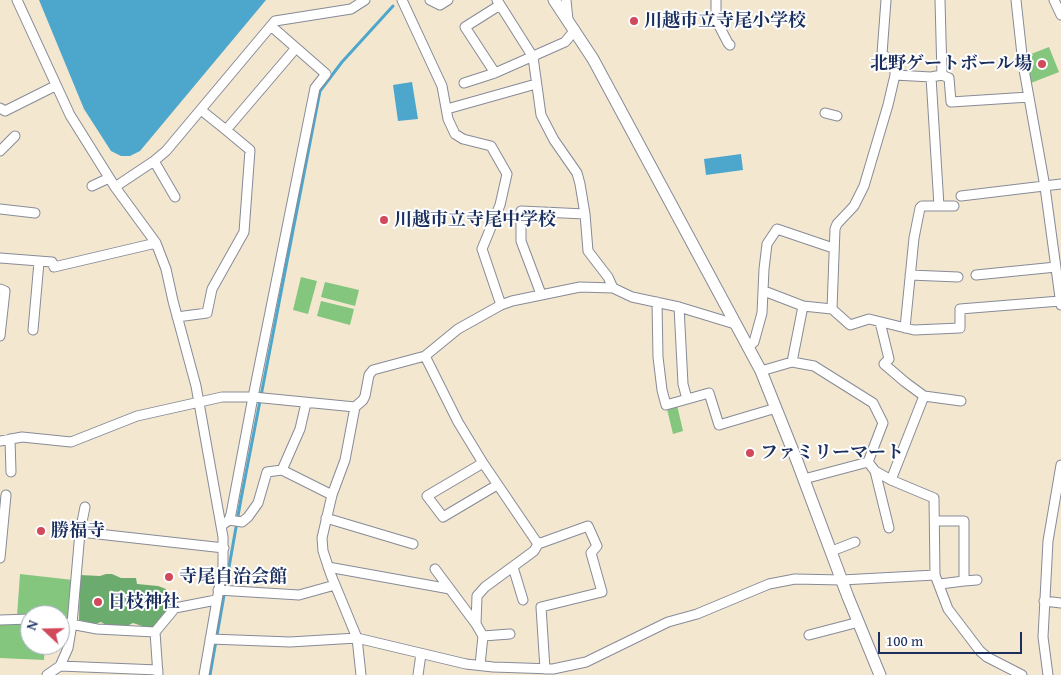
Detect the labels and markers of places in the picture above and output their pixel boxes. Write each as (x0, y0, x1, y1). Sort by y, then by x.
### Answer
place label: 川越市立寺尾小学校 (644, 10, 806, 32)
marker: 川越市立寺尾小学校 (628, 15, 640, 27)
place label: 北野ゲートボール場 (870, 53, 1032, 75)
marker: 北野ゲートボール場 (1036, 58, 1048, 70)
place label: 川越市立寺尾中学校 (394, 209, 556, 231)
marker: 川越市立寺尾中学校 (378, 214, 390, 226)
place label: ファミリーマート (760, 442, 904, 464)
marker: ファミリーマート (744, 447, 756, 459)
place label: 勝福寺 (51, 520, 105, 542)
marker: 勝福寺 (35, 525, 47, 537)
place label: 寺尾自治会館 (179, 566, 287, 588)
marker: 寺尾自治会館 (163, 571, 175, 583)
place label: 日枝神社 (108, 591, 180, 613)
marker: 日枝神社 (92, 596, 104, 608)

